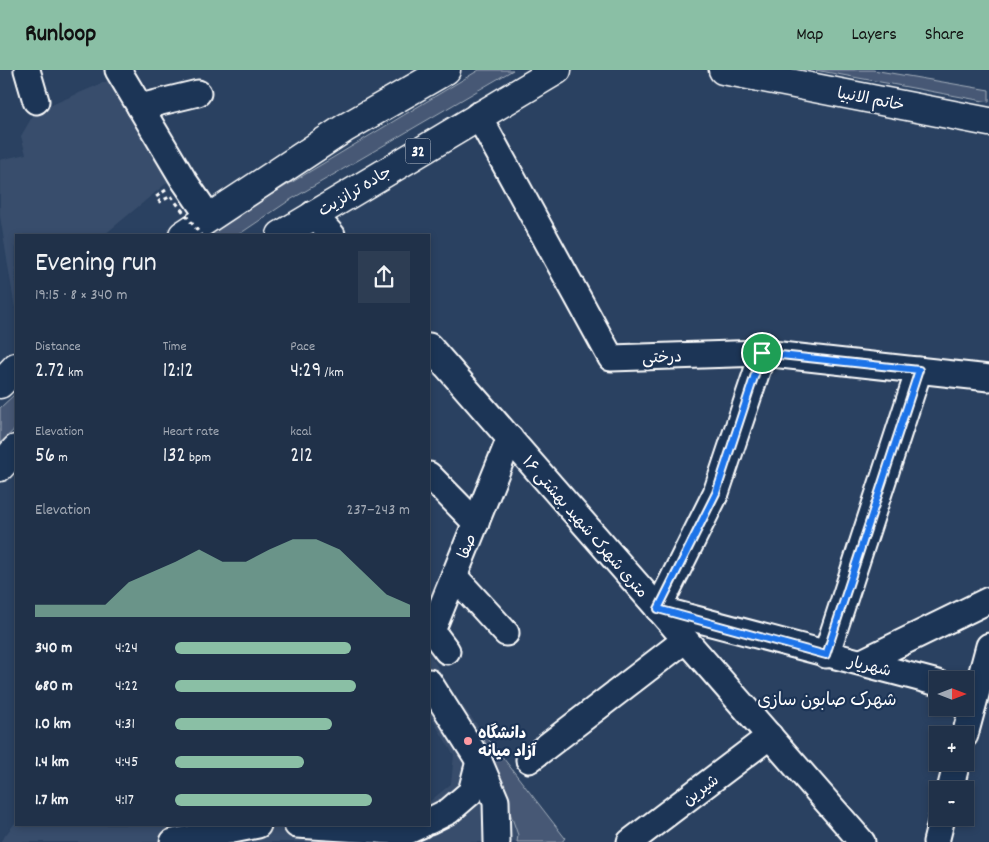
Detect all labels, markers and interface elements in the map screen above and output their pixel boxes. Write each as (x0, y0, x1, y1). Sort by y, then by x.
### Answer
text: Runloop (25, 18, 96, 52)
text: Map (796, 23, 823, 48)
text: Layers (851, 23, 897, 48)
text: Share (925, 23, 964, 48)
street label: خاتم الانبیا (835, 83, 906, 118)
road number: 32 (406, 138, 430, 164)
street label: جاده ترانزیت (314, 161, 396, 223)
text: Evening run (35, 245, 157, 285)
button: share (358, 251, 410, 303)
text: 19:15 · 8 × 340 m (35, 284, 128, 307)
pin (741, 332, 783, 374)
text: Distance (35, 337, 81, 357)
text: Time (163, 337, 187, 357)
text: Pace (290, 337, 315, 357)
icon: arrive (748, 339, 776, 367)
street label: درختی (642, 346, 682, 371)
text: 2.72 (35, 357, 65, 387)
text: 12:12 (163, 357, 194, 387)
text: 4:29 (290, 357, 321, 387)
text: km (65, 363, 83, 383)
text: /km (321, 363, 344, 383)
text: Elevation (35, 422, 84, 442)
text: Heart rate (163, 422, 219, 442)
text: kcal (290, 422, 312, 442)
text: 56 (35, 442, 55, 472)
text: 132 (163, 442, 186, 472)
text: 212 (290, 442, 313, 472)
text: m (55, 448, 68, 468)
text: bpm (186, 448, 211, 468)
street label: ۱۶ متری شهرک شهيد بهشتی (516, 451, 652, 604)
text: Elevation (35, 499, 91, 522)
text: 237–243 m (346, 499, 410, 522)
street label: صفا (453, 531, 484, 563)
text: 340 m (35, 637, 72, 660)
text: 4:24 (115, 637, 138, 660)
street label: شهریار (844, 651, 893, 684)
north arrow (929, 671, 974, 716)
map controls (929, 671, 974, 826)
text: 680 m (35, 675, 73, 698)
text: 4:22 (115, 675, 138, 698)
district label: شهرک صابون سازی (757, 689, 897, 714)
text: 1.0 km (35, 713, 71, 736)
text: 4:31 (115, 713, 135, 736)
place label: دانشگاه آزاد میانه (478, 723, 537, 764)
button: + (929, 726, 974, 771)
marker: دانشگاه آزاد میانه (462, 735, 474, 747)
text: 1.4 km (35, 751, 69, 774)
text: 4:45 (115, 751, 138, 774)
street label: شیرین (679, 770, 724, 812)
button: − (929, 781, 974, 826)
text: 1.7 km (35, 789, 69, 812)
text: 4:17 (115, 789, 134, 812)

